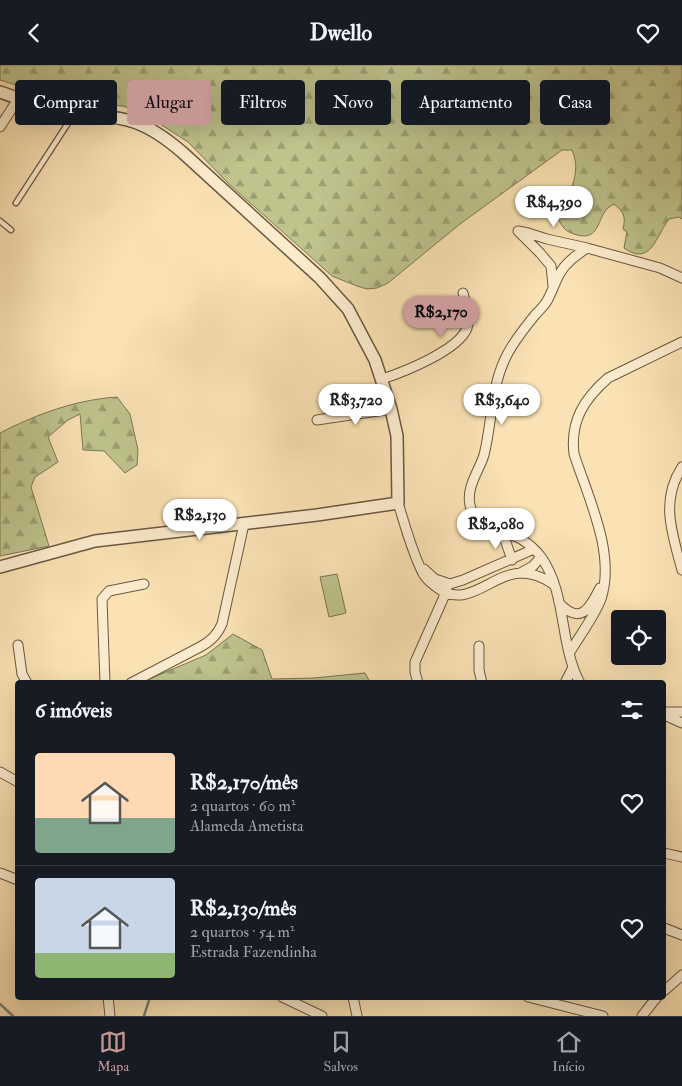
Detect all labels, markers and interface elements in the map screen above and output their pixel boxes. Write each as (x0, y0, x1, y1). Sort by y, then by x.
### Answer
icon: back (20, 19, 48, 47)
text: Dwello (310, 19, 372, 47)
icon: heart (634, 19, 662, 47)
chip: Comprar (15, 80, 117, 125)
chip: Alugar (127, 80, 211, 125)
chip: Filtros (221, 80, 305, 125)
chip: Novo (315, 80, 391, 125)
chip: Apartamento (401, 80, 530, 125)
chip: Casa (540, 80, 610, 125)
pin: R$4,390 (508, 185, 600, 228)
text: R$4,390 (526, 192, 582, 212)
pin: R$2,170 (395, 295, 487, 338)
text: R$2,170 (414, 302, 468, 322)
pin: R$3,720 (310, 383, 402, 426)
pin: R$3,640 (456, 383, 548, 426)
text: R$3,720 (329, 390, 383, 410)
text: R$3,640 (474, 390, 530, 410)
pin: R$2,130 (154, 499, 246, 541)
text: R$2,130 (174, 505, 226, 525)
pin: R$2,080 (450, 507, 542, 550)
text: R$2,080 (468, 514, 524, 534)
map controls (611, 610, 666, 665)
button: locate (611, 610, 666, 665)
icon: filters (618, 696, 646, 724)
text: 6 imóveis (35, 697, 112, 724)
text: R$2,170/mês (190, 769, 298, 796)
icon: home (75, 773, 135, 833)
icon: heart (618, 789, 646, 817)
text: 2 quartos · 60 m² (190, 796, 295, 816)
text: Alameda Ametista (190, 816, 304, 836)
text: R$2,130/mês (190, 895, 297, 922)
icon: home (75, 898, 135, 958)
icon: heart (618, 914, 646, 942)
text: 2 quartos · 54 m² (190, 922, 294, 942)
text: Estrada Fazendinha (190, 942, 317, 962)
tab: Mapa (97, 1028, 129, 1075)
tab: Salvos (323, 1028, 358, 1075)
tab: Início (552, 1028, 585, 1075)

